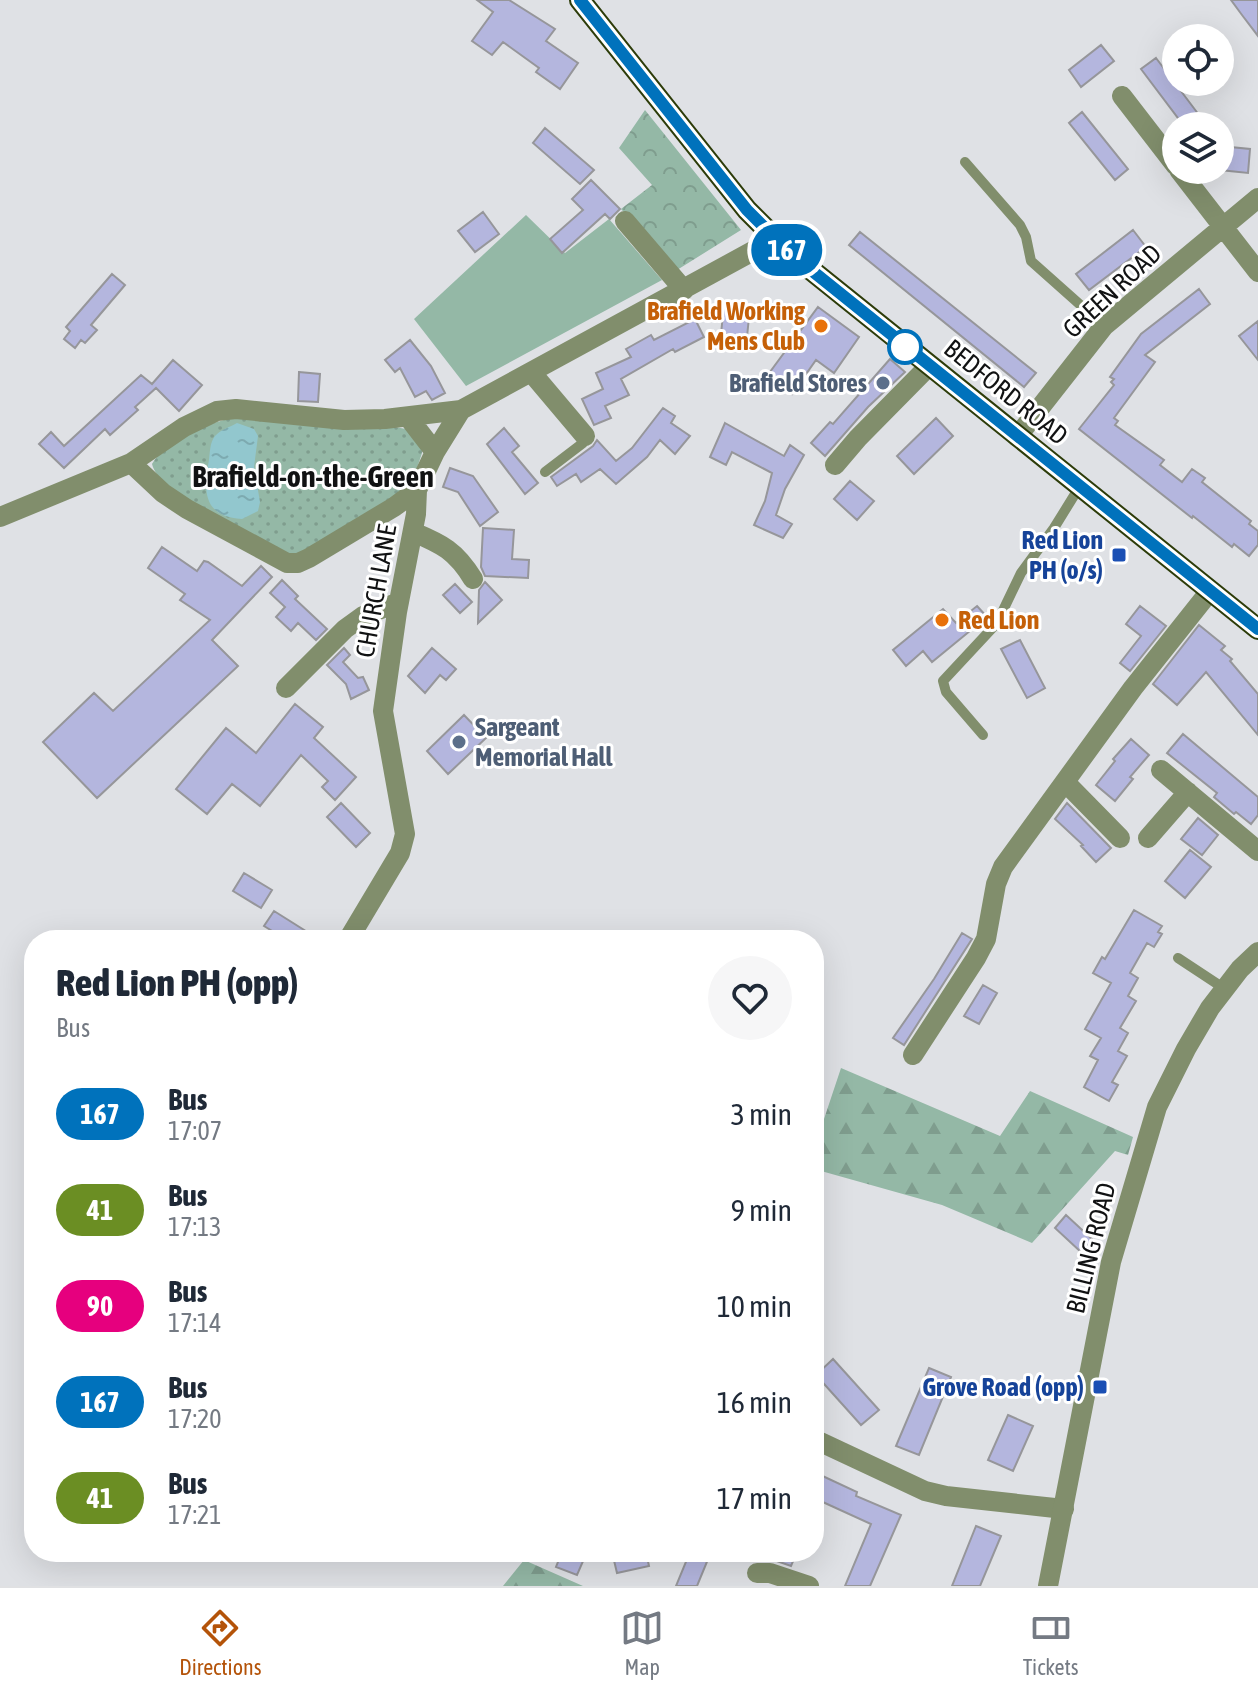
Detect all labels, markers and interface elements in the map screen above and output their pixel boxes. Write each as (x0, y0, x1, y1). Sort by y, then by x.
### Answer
map controls (1162, 24, 1234, 184)
button: locate (1162, 24, 1234, 96)
button: layers (1162, 112, 1234, 184)
line badge: 167 (741, 224, 833, 276)
text: 167 (767, 234, 807, 266)
street label: GREEN ROAD (1057, 238, 1167, 344)
place label: Brafield Working Mens Club (647, 296, 806, 356)
marker: Brafield Working Mens Club (812, 317, 830, 335)
unlabelled marker (888, 330, 922, 364)
street label: BEDFORD ROAD (938, 333, 1074, 451)
place label: Brafield Stores (729, 368, 867, 398)
marker: Brafield Stores (874, 374, 892, 392)
district label: Brafield-on-the-Green (192, 459, 434, 493)
street label: CHURCH LANE (350, 522, 402, 660)
place label: Red Lion PH (o/s) (1022, 525, 1103, 585)
marker: Red Lion PH (o/s) (1110, 546, 1128, 564)
place label: Red Lion (958, 605, 1039, 635)
marker: Red Lion (933, 611, 951, 629)
place label: Sargeant Memorial Hall (475, 712, 613, 772)
marker: Sargeant Memorial Hall (450, 733, 468, 751)
button: heart (708, 956, 792, 1040)
text: Red Lion PH (opp) (56, 961, 298, 1004)
text: Bus (56, 1013, 90, 1043)
text: Bus (168, 1082, 207, 1116)
text: 3 min (731, 1097, 792, 1131)
text: 167 (80, 1098, 120, 1130)
text: 17:07 (168, 1116, 222, 1146)
text: Bus (168, 1178, 207, 1212)
street label: BILLING ROAD (1060, 1180, 1122, 1316)
text: 9 min (731, 1193, 792, 1227)
text: 41 (87, 1194, 113, 1226)
text: 17:13 (168, 1212, 222, 1242)
text: Bus (168, 1274, 207, 1308)
text: 10 min (717, 1289, 792, 1323)
text: 90 (87, 1290, 113, 1322)
text: 17:14 (168, 1308, 222, 1338)
text: Bus (168, 1370, 207, 1404)
place label: Grove Road (opp) (922, 1372, 1084, 1402)
marker: Grove Road (opp) (1091, 1378, 1109, 1396)
text: 16 min (717, 1385, 792, 1419)
text: 167 (80, 1386, 120, 1418)
text: 17:20 (168, 1404, 222, 1434)
text: Bus (168, 1466, 207, 1500)
text: 17 min (717, 1481, 792, 1515)
text: 41 (87, 1482, 113, 1514)
text: 17:21 (168, 1500, 222, 1530)
tab: Directions (179, 1606, 261, 1680)
tab: Map (620, 1606, 664, 1680)
tab: Tickets (1023, 1606, 1079, 1680)

